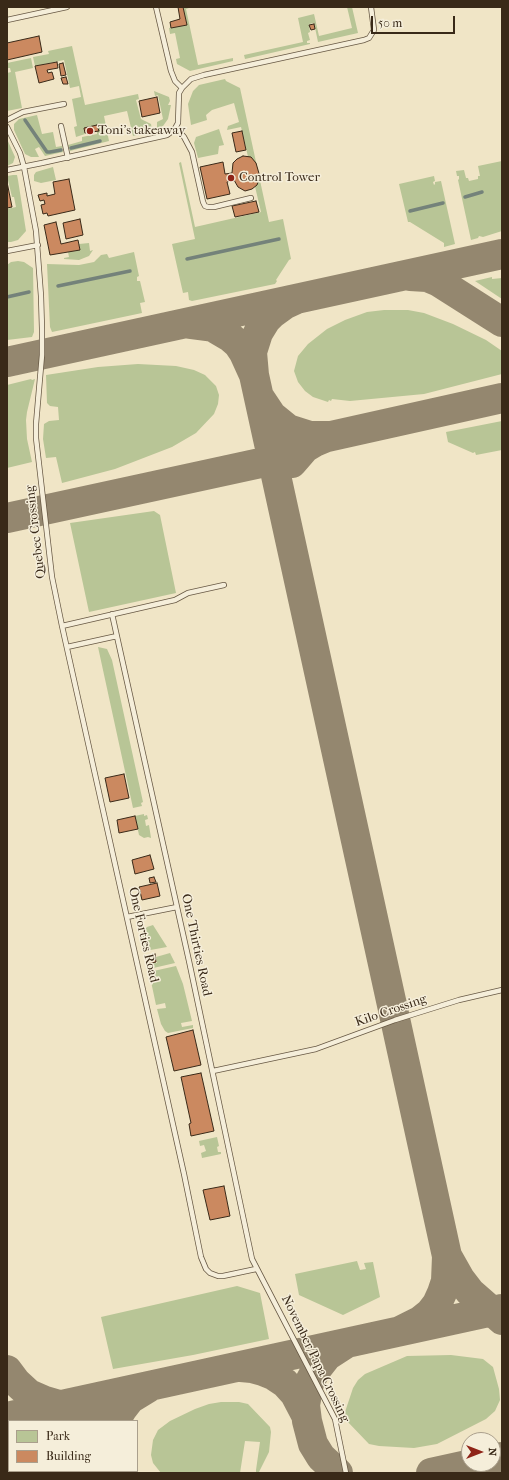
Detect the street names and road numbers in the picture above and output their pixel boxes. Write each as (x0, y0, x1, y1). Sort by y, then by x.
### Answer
street label: Quebec Crossing (23, 484, 49, 580)
street label: One Forties Road (124, 886, 162, 984)
street label: One Thirties Road (178, 892, 214, 998)
street label: Kilo Crossing (353, 991, 429, 1031)
street label: November/Papa Crossing (277, 1293, 353, 1425)

